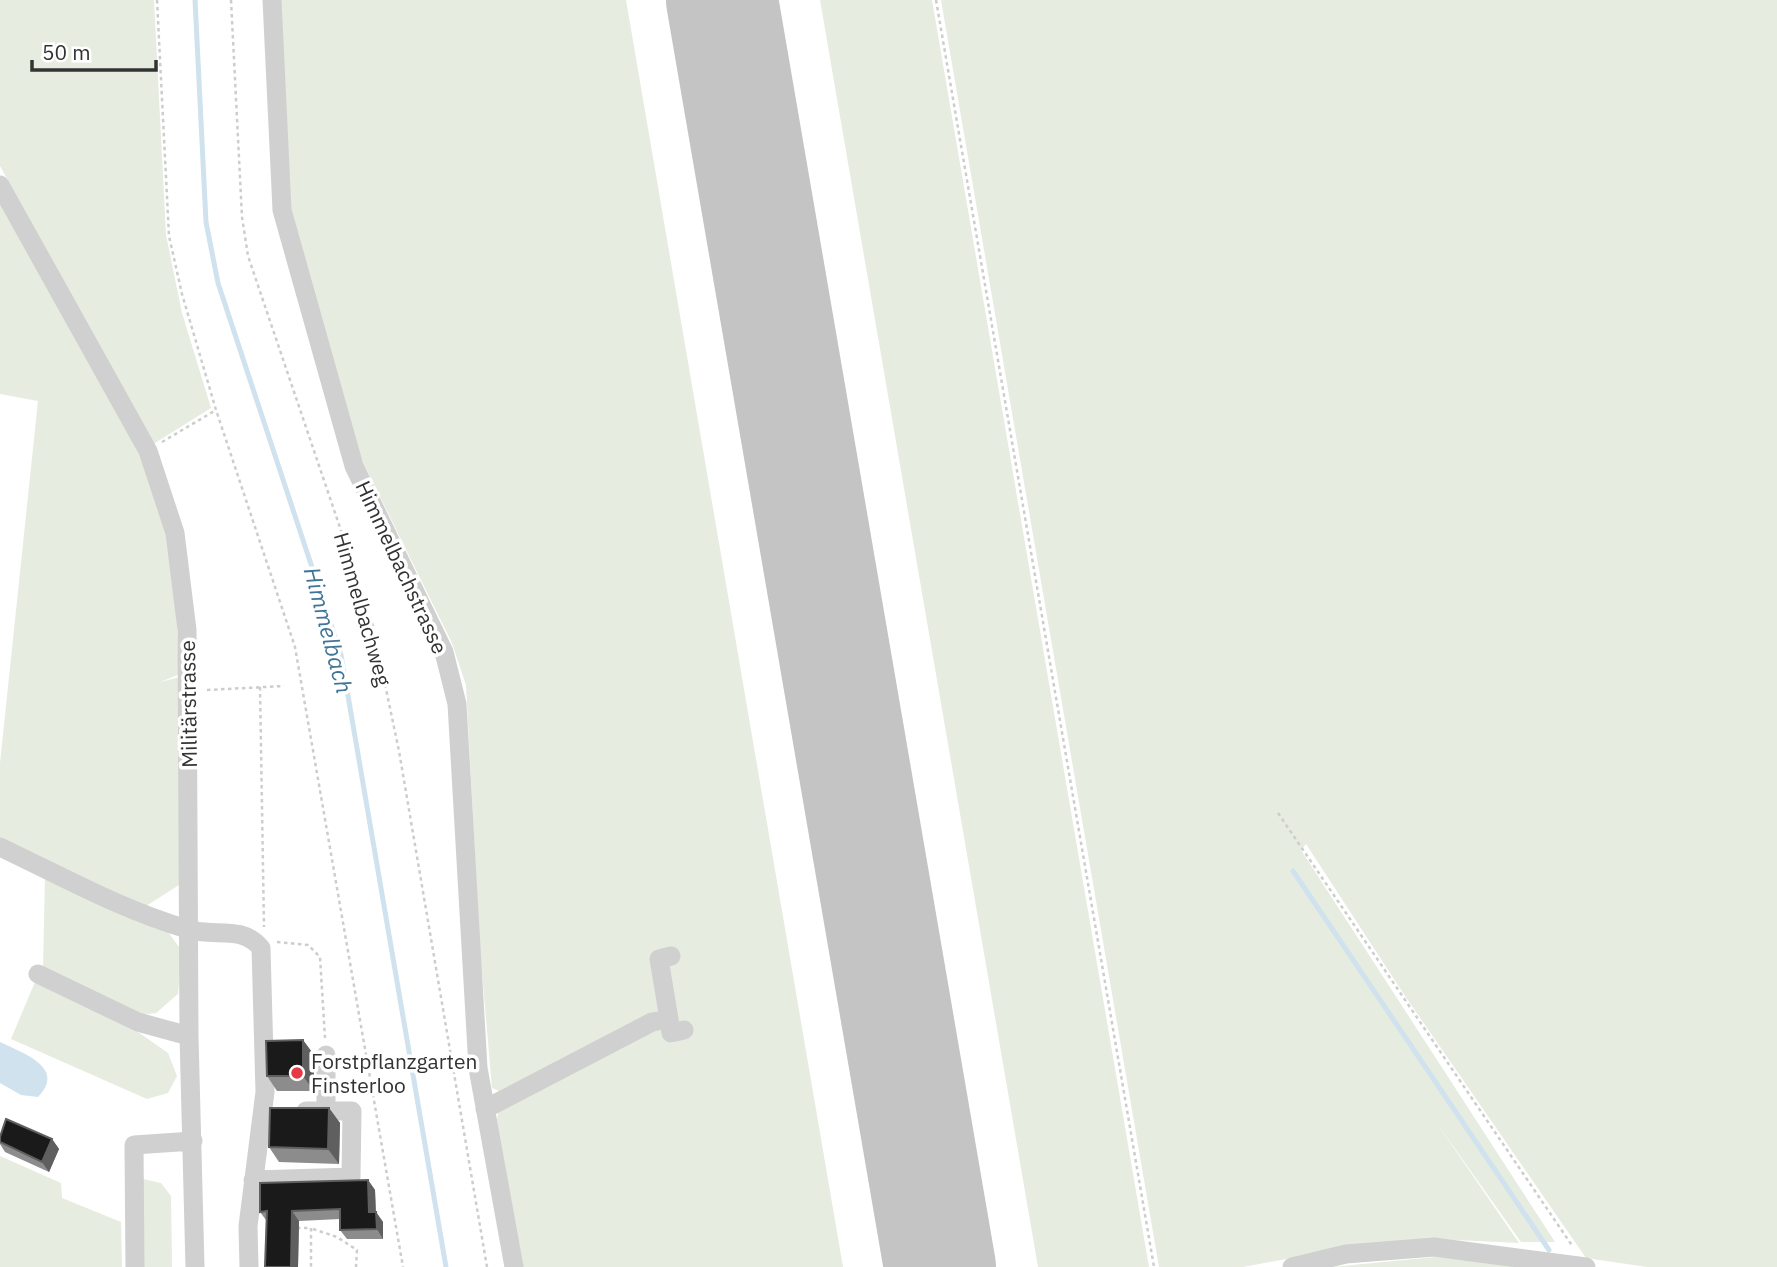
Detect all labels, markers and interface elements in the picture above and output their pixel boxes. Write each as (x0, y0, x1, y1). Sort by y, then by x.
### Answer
scale bar (32, 28, 156, 72)
text: 50 m (42, 38, 91, 66)
street label: Himmelbachstrasse (350, 476, 454, 658)
street label: Himmelbachweg (329, 529, 397, 689)
water label: Himmelbach (299, 564, 359, 696)
street label: Militärstrasse (173, 640, 203, 768)
place label: Forstpflanzgarten Finsterloo (311, 1047, 477, 1099)
marker: Forstpflanzgarten Finsterloo (289, 1065, 305, 1081)

